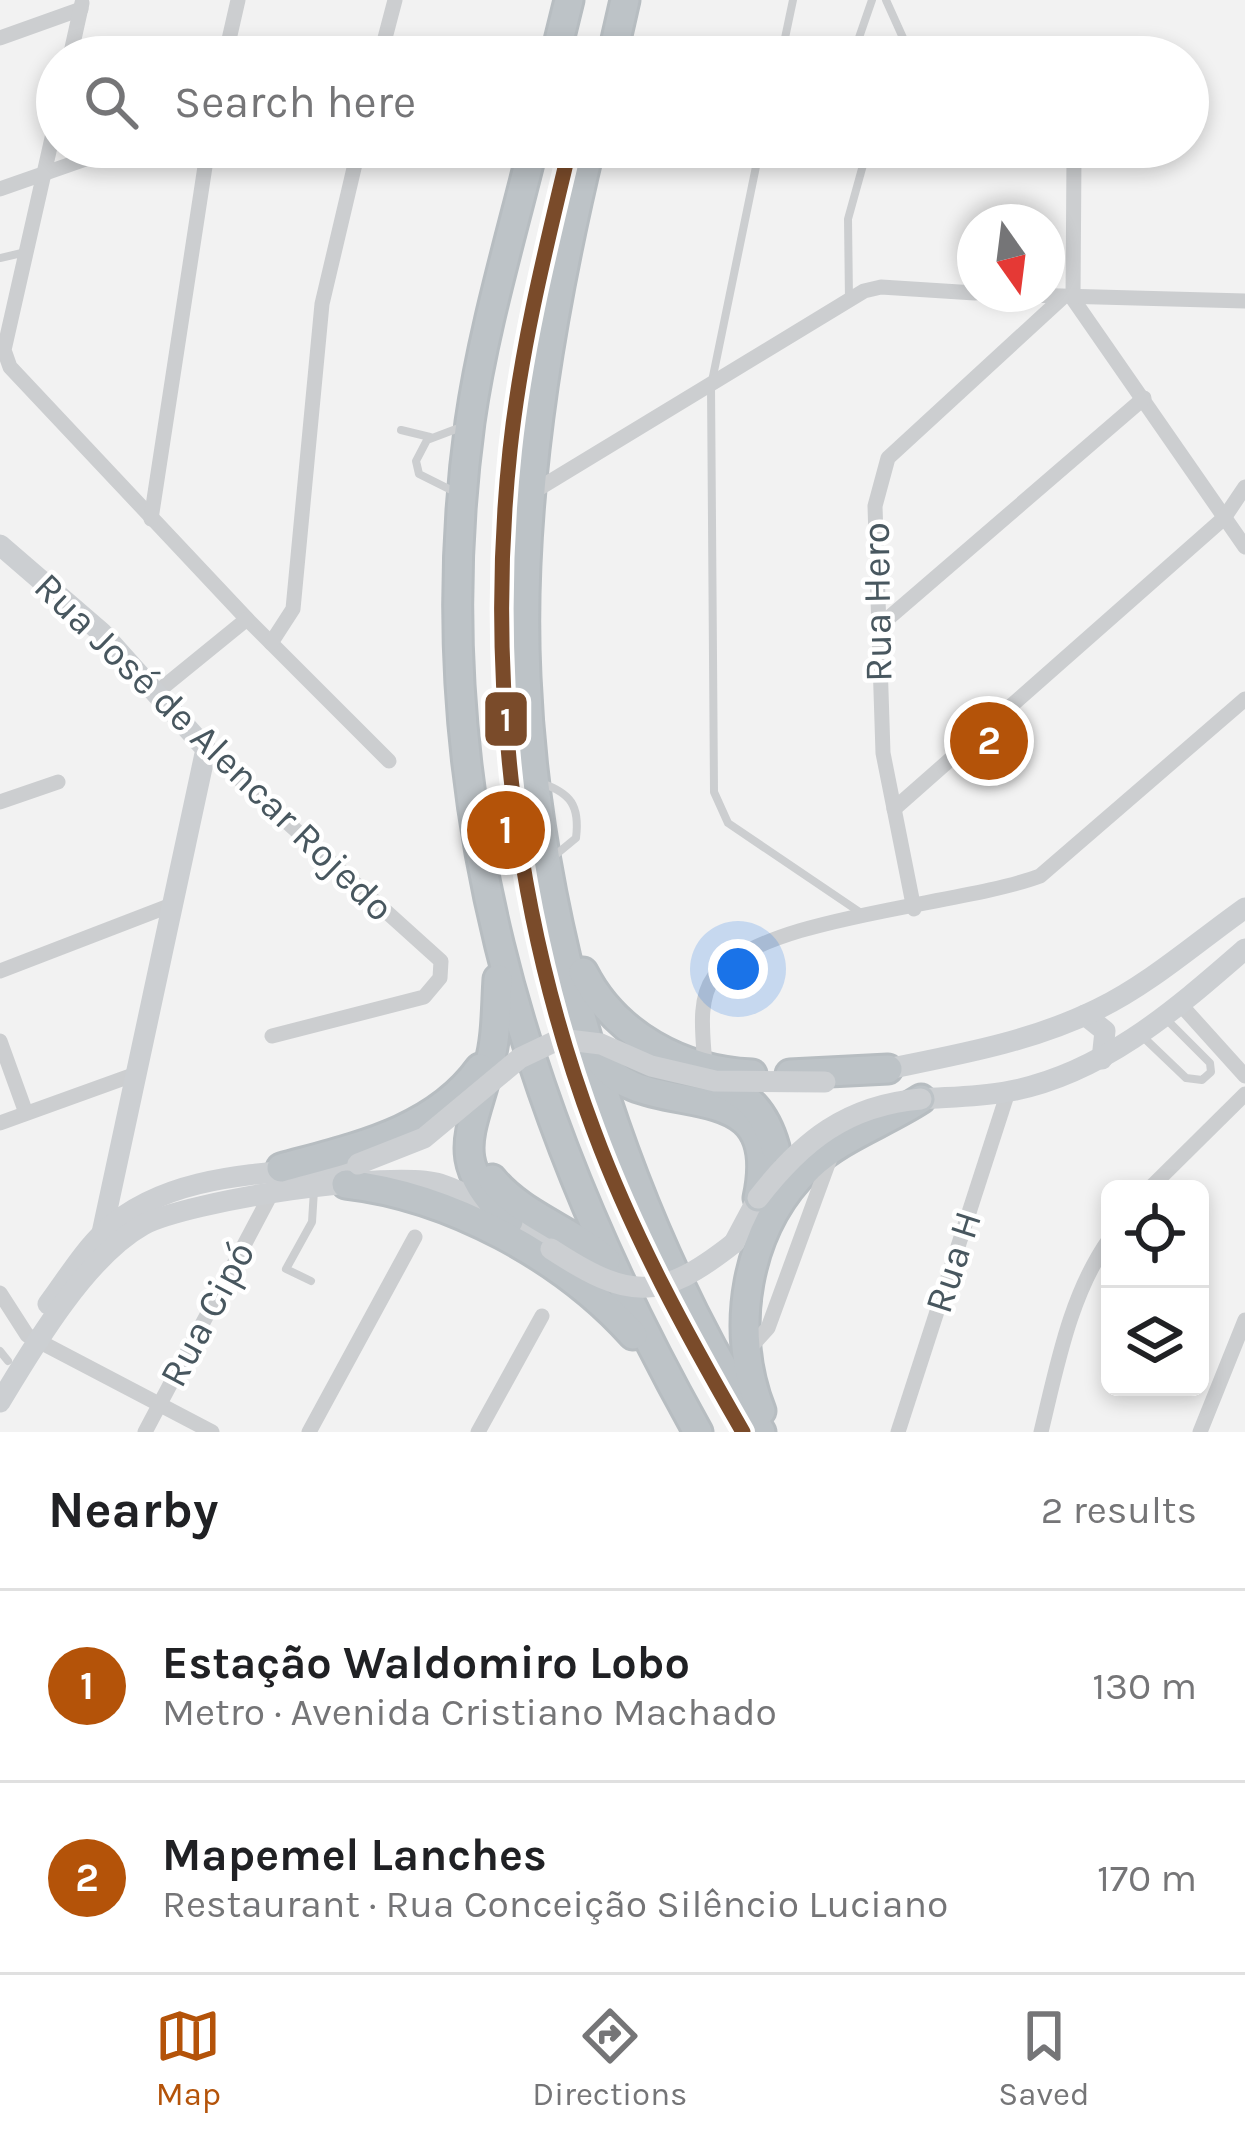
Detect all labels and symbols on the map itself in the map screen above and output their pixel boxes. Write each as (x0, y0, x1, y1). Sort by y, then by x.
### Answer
north arrow (957, 204, 1065, 312)
street label: Rua Hero (853, 522, 901, 682)
street label: Rua José de Alencar Rojedo (25, 563, 403, 931)
line badge: 1 (483, 690, 529, 748)
pin: 2 (950, 696, 1028, 786)
text: 1 (500, 701, 512, 739)
pin: 1 (467, 785, 545, 875)
your location (708, 939, 768, 999)
street label: Rua H (915, 1205, 991, 1319)
street label: Rua Cipó (150, 1234, 264, 1394)

